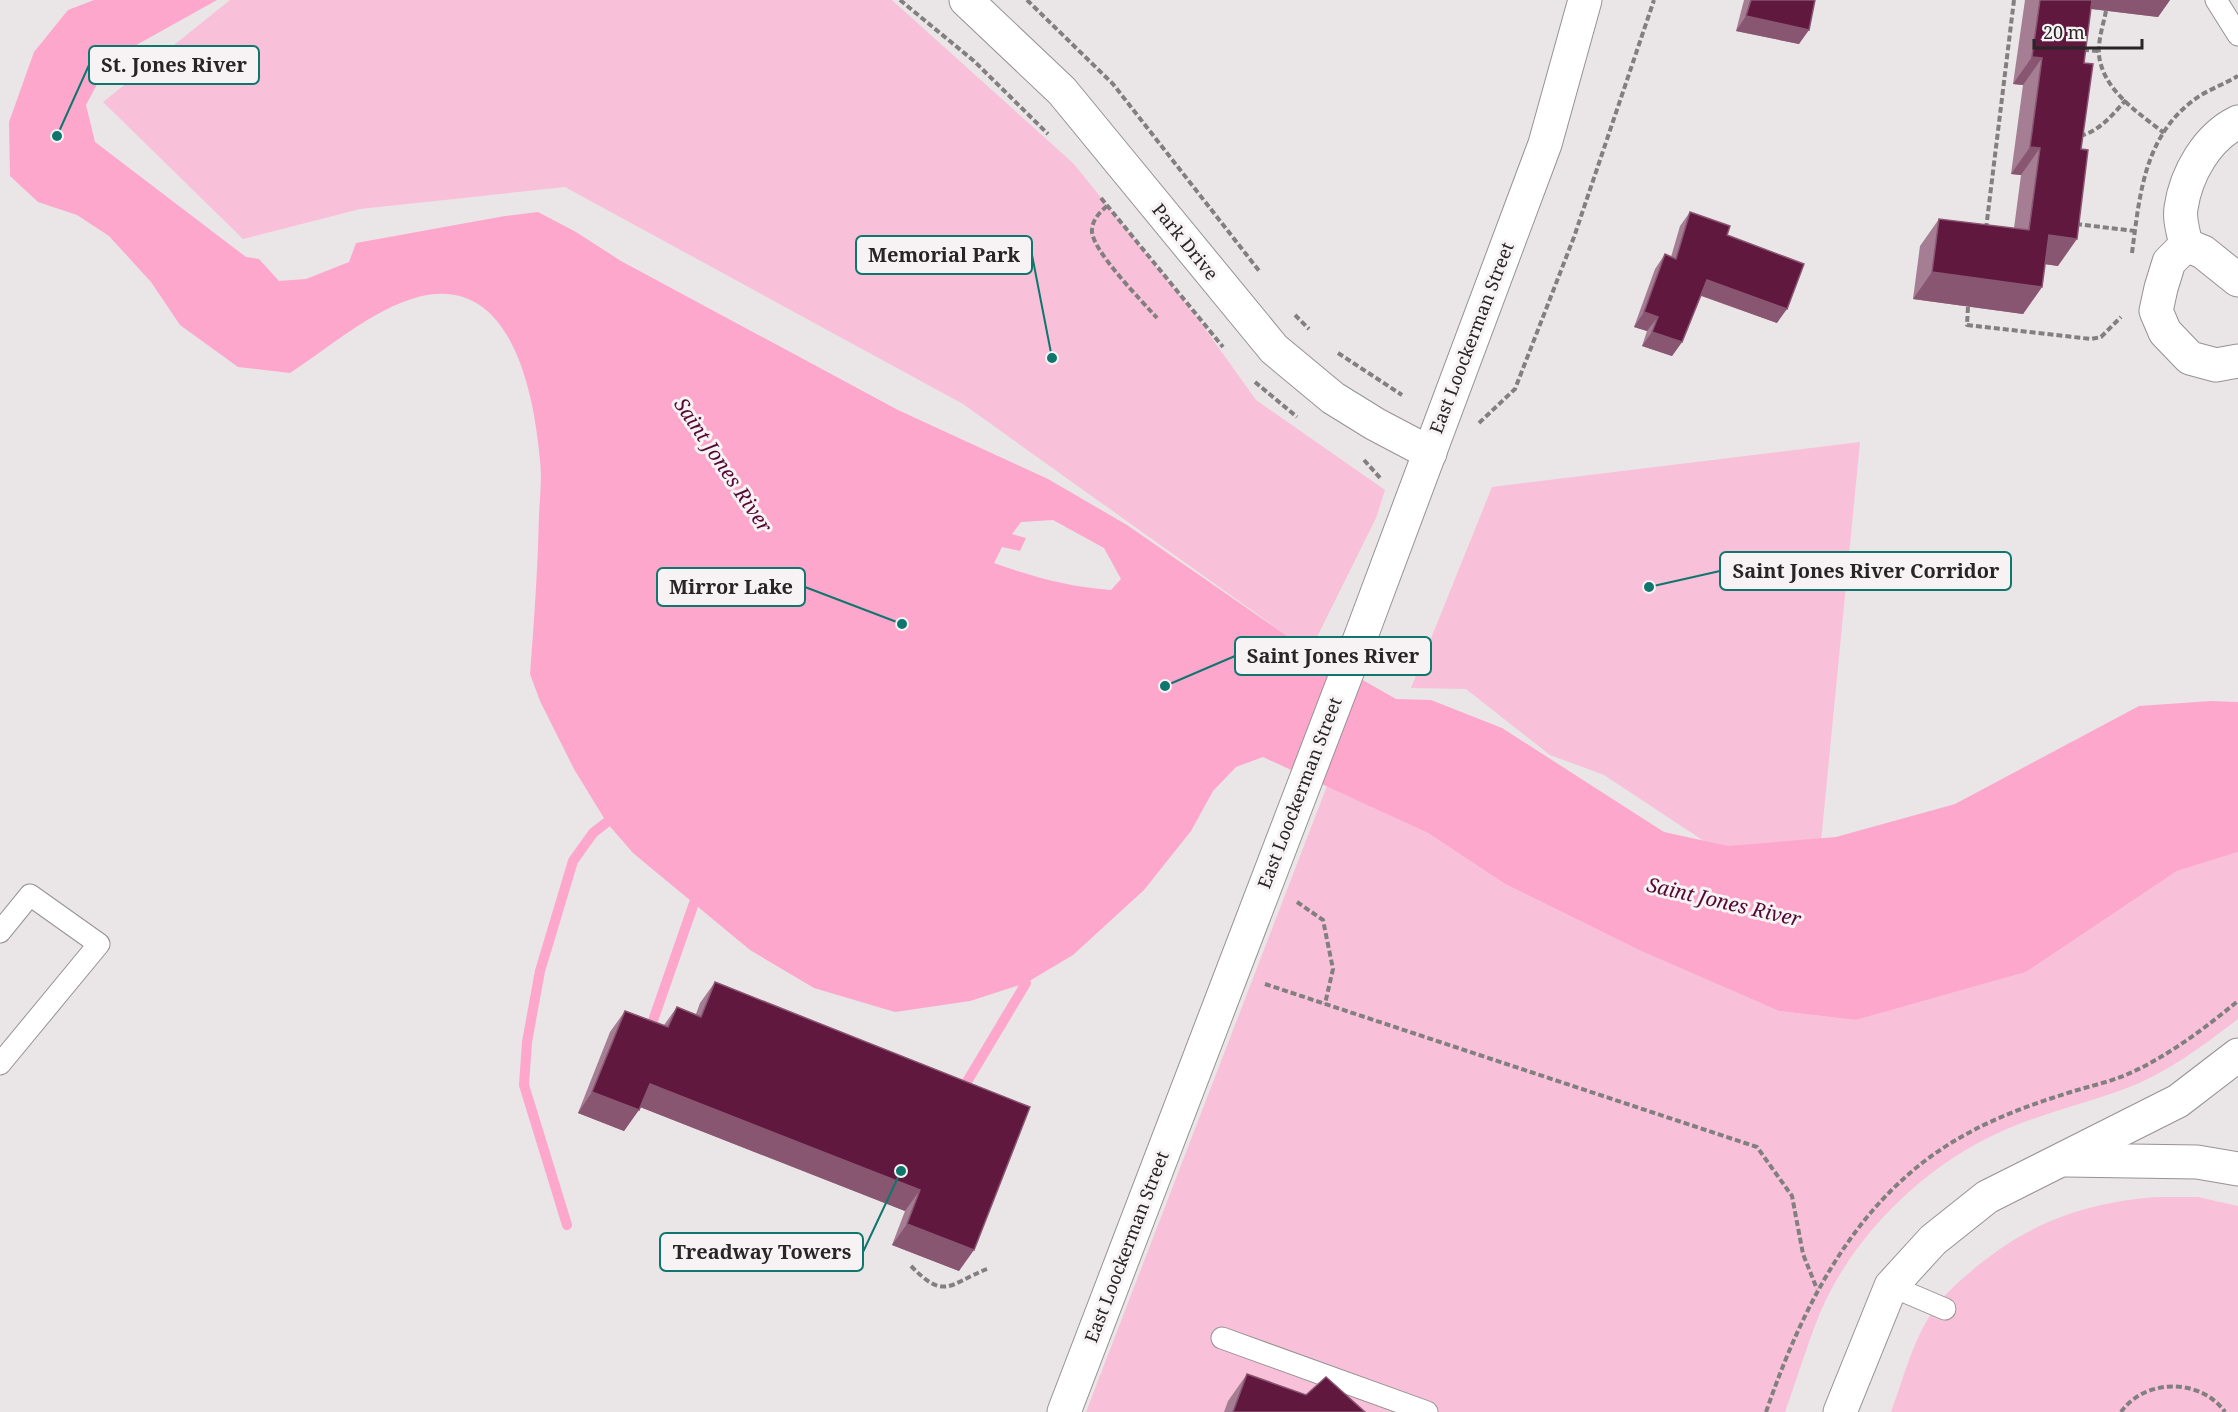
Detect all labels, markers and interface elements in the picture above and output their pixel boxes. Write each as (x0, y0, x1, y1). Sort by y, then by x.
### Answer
scale bar (2034, 12, 2142, 50)
text: 20 m (2043, 20, 2085, 44)
callout: St. Jones River (89, 46, 259, 84)
text: St. Jones River (101, 51, 247, 78)
street label: Park Drive (1147, 198, 1224, 285)
callout: Memorial Park (856, 236, 1032, 274)
street label: East Loockerman Street (1423, 238, 1519, 437)
text: Memorial Park (868, 241, 1020, 268)
water label: Saint Jones River (668, 392, 779, 538)
callout: Saint Jones River Corridor (1720, 552, 2011, 590)
text: Saint Jones River Corridor (1733, 557, 2000, 584)
callout: Mirror Lake (657, 568, 805, 606)
text: Mirror Lake (669, 573, 793, 600)
callout: Saint Jones River (1235, 637, 1431, 675)
text: Saint Jones River (1247, 642, 1420, 669)
street label: East Loockerman Street (1251, 693, 1347, 892)
water label: Saint Jones River (1644, 871, 1804, 933)
street label: East Loockerman Street (1078, 1147, 1174, 1346)
callout: Treadway Towers (660, 1233, 863, 1271)
text: Treadway Towers (673, 1238, 851, 1265)

